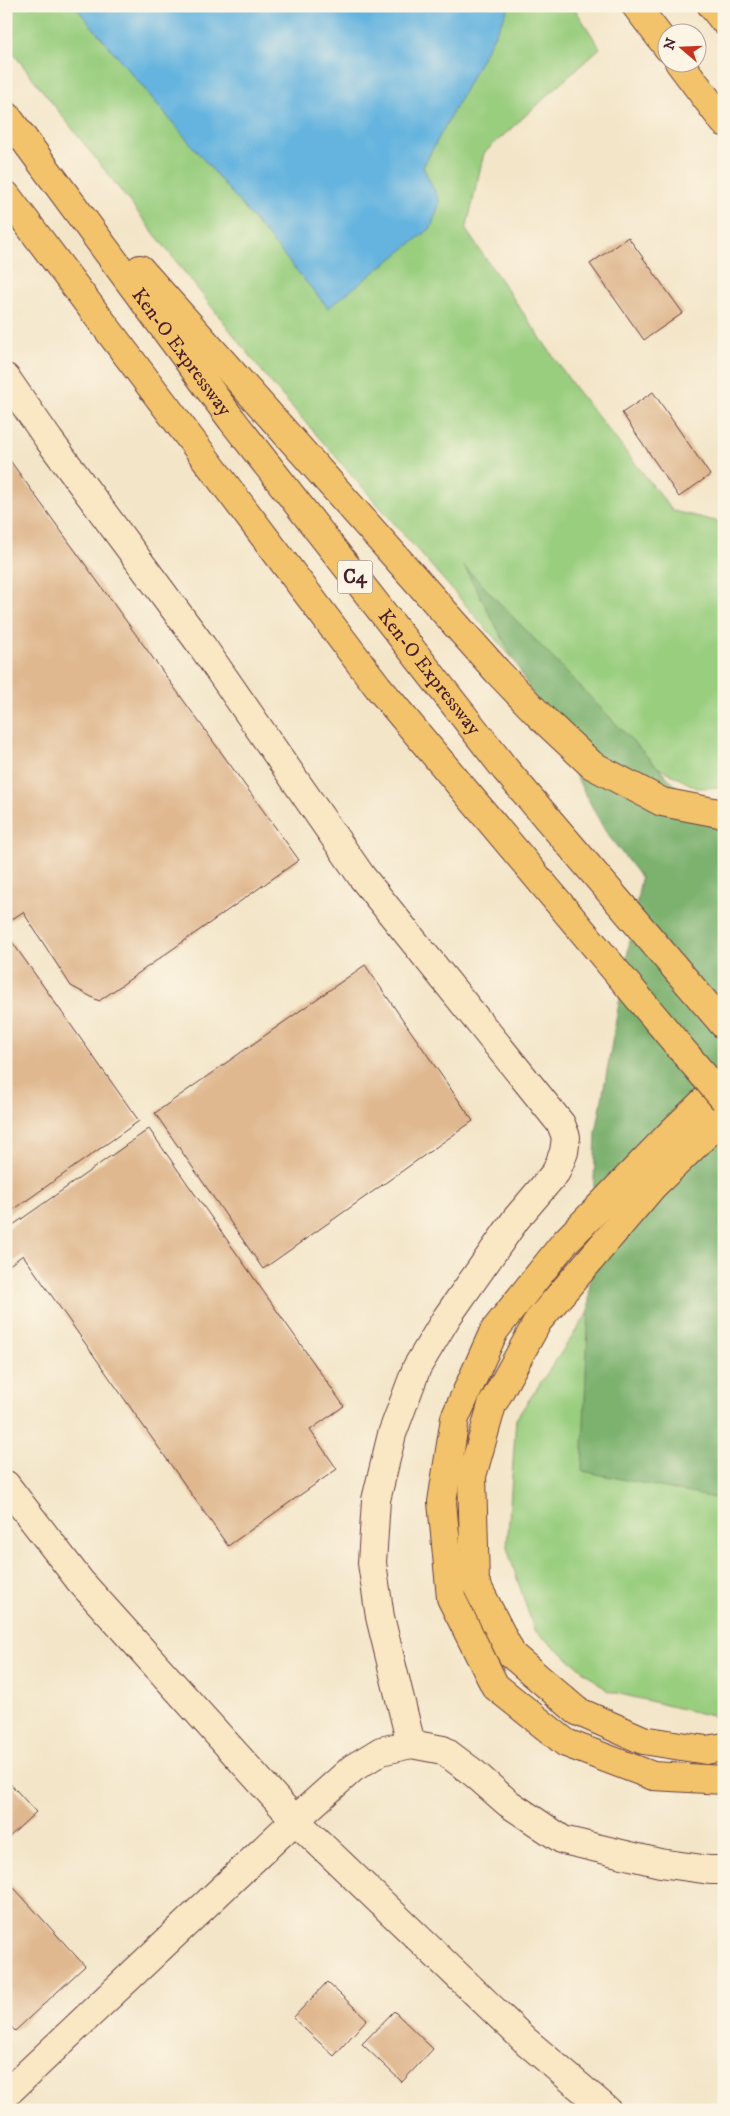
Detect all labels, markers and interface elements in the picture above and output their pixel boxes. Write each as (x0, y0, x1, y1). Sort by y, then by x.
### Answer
north arrow (658, 22, 708, 72)
text: N (660, 35, 681, 52)
street label: Ken-O Expressway (126, 283, 237, 421)
road number: C4 (338, 560, 372, 594)
street label: Ken-O Expressway (372, 604, 487, 741)

